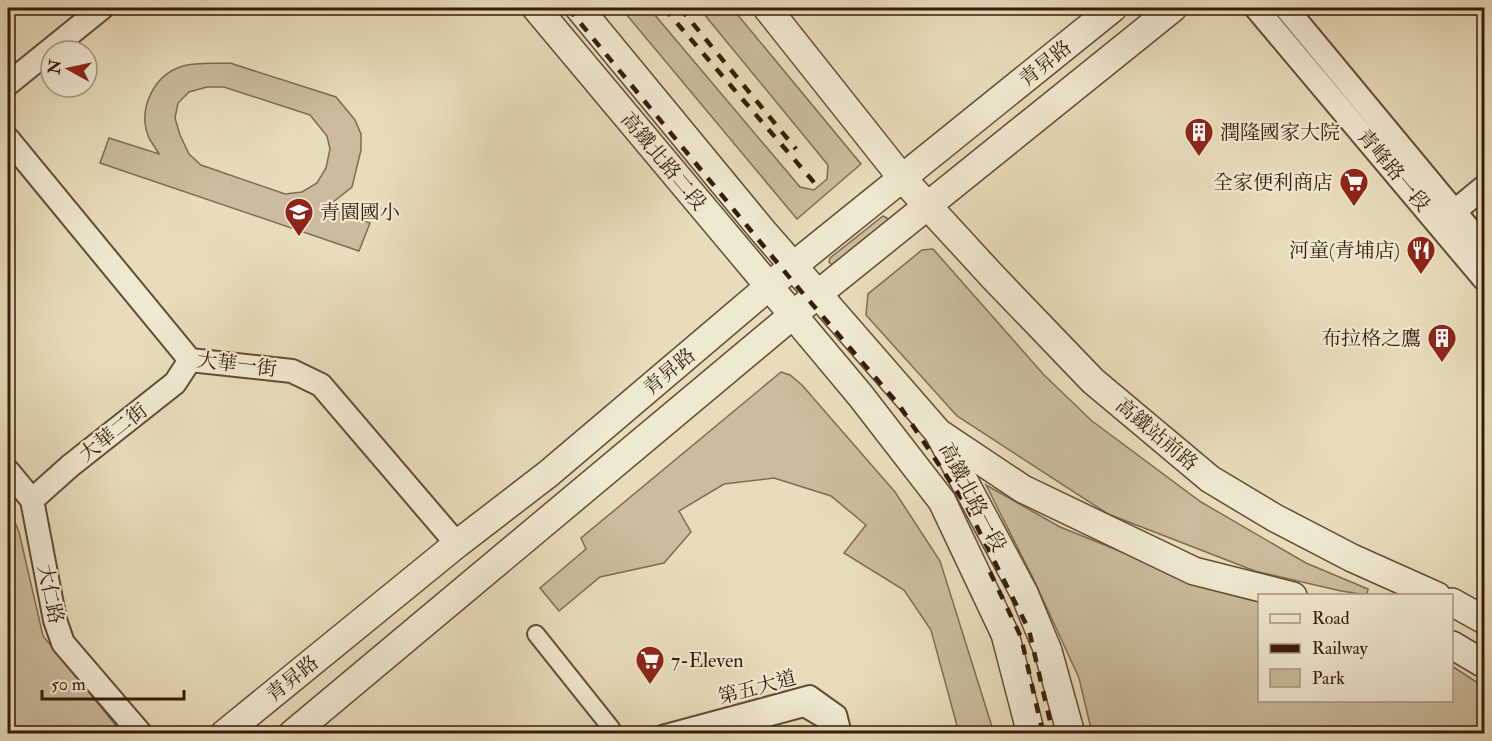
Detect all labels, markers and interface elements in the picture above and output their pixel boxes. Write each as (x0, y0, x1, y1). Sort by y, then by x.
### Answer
street label: 青昇路 (1014, 35, 1076, 92)
north arrow (39, 39, 99, 99)
text: N (44, 58, 66, 77)
street label: 高鐵北路二段 (615, 107, 712, 215)
building icon: 潤隆國家大院 (1183, 116, 1215, 158)
place label: 潤隆國家大院 (1220, 120, 1340, 145)
street label: 青峰路一段 (1352, 124, 1435, 217)
supermarket icon: 全家便利商店 (1338, 166, 1370, 208)
place label: 全家便利商店 (1213, 170, 1333, 195)
school or university icon: 青園國小 (283, 196, 315, 238)
place label: 青園國小 (320, 200, 400, 225)
restaurant icon: 河童(青埔店) (1405, 234, 1437, 276)
place label: 河童(青埔店) (1289, 238, 1400, 263)
building icon: 布拉格之鷹 (1426, 322, 1458, 364)
place label: 布拉格之鷹 (1321, 326, 1421, 351)
street label: 青昇路 (638, 343, 700, 400)
street label: 大華一街 (196, 347, 278, 382)
street label: 高鐵站前路 (1110, 393, 1203, 476)
street label: 大華二街 (74, 398, 153, 467)
street label: 高鐵北路一段 (933, 438, 1012, 556)
street label: 大仁路 (32, 562, 69, 626)
legend (1258, 594, 1453, 702)
text: Road (1312, 607, 1350, 630)
text: Railway (1312, 637, 1369, 660)
supermarket icon: 7-Eleven (634, 644, 666, 686)
place label: 7-Eleven (671, 648, 744, 673)
street label: 青昇路 (261, 650, 323, 707)
scale bar (42, 663, 184, 701)
street label: 第五大道 (715, 665, 799, 710)
text: Park (1312, 667, 1345, 690)
text: 50 m (51, 673, 86, 696)

